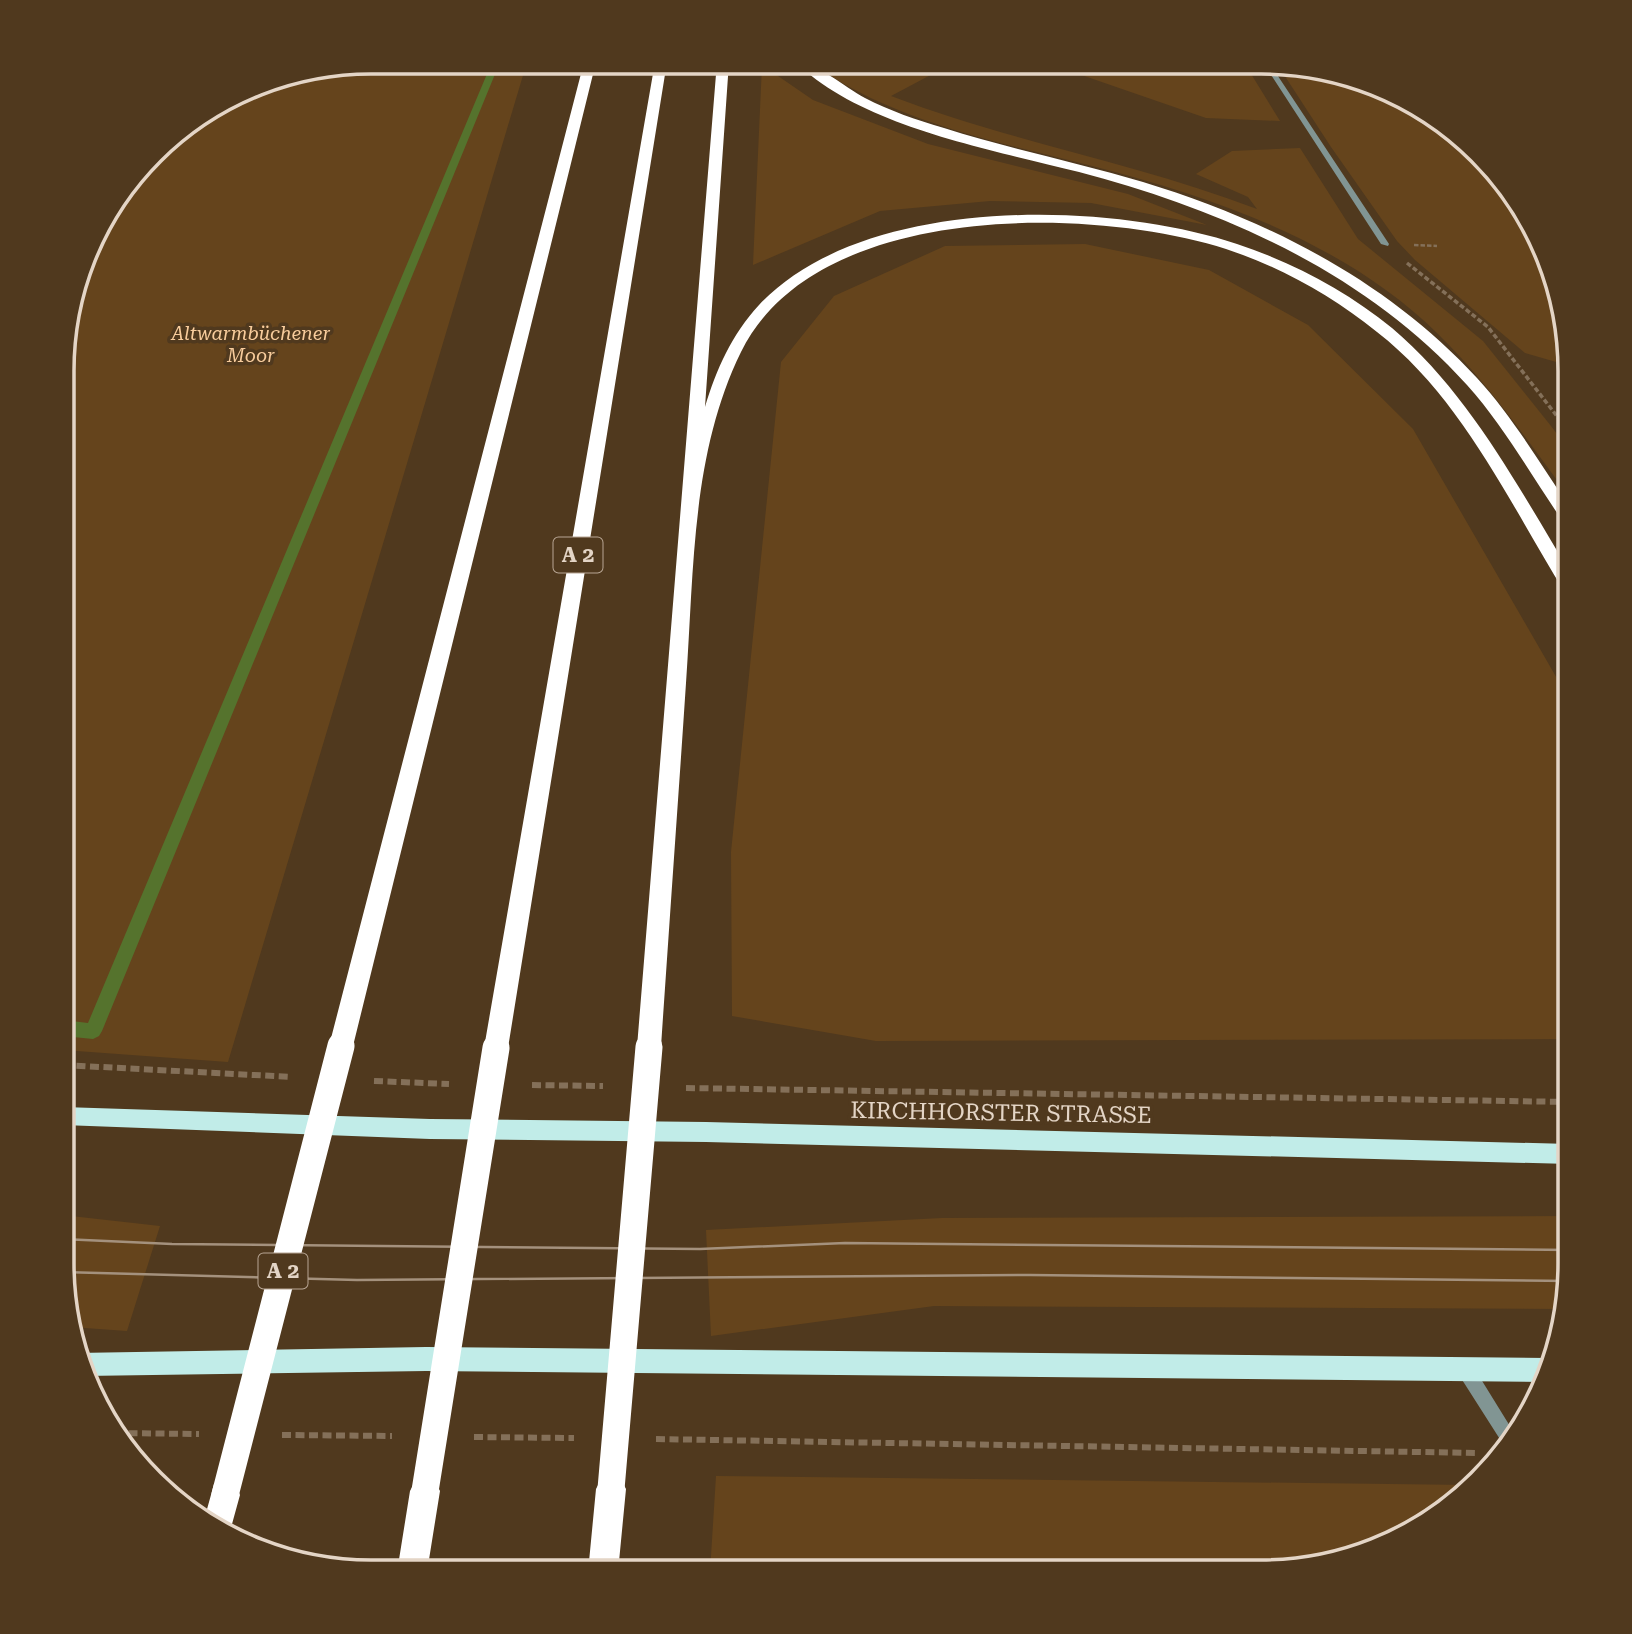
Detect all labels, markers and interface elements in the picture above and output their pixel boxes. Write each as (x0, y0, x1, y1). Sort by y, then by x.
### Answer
park label: Altwarmbüchener Moor (171, 322, 330, 367)
road number: A 2 (554, 538, 602, 572)
street label: KIRCHHORSTER STRASSE (850, 1097, 1152, 1129)
road number: A 2 (258, 1254, 308, 1288)

